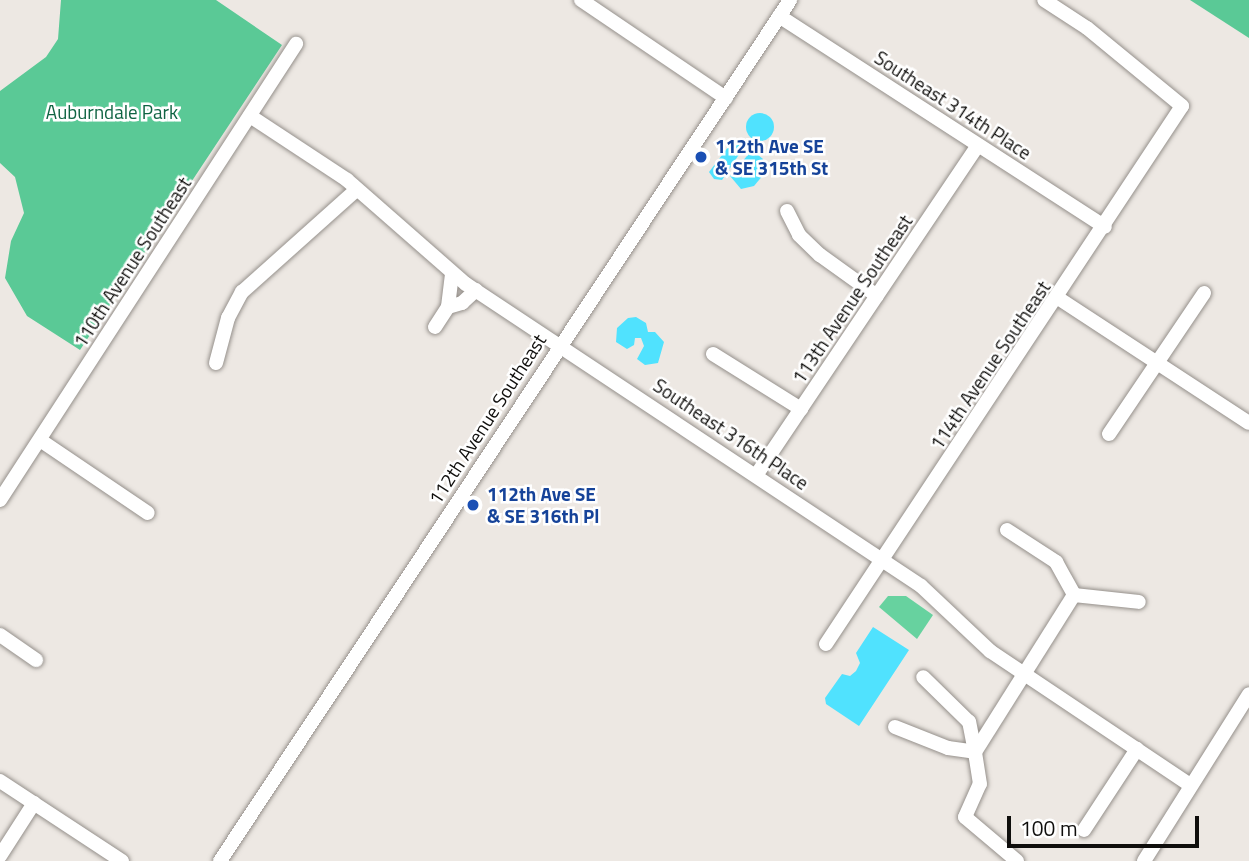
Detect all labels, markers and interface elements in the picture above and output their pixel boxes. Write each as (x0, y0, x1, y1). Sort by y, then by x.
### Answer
street label: Southeast 314th Place (870, 46, 1036, 164)
park label: Auburndale Park (46, 101, 178, 123)
place label: 112th Ave SE & SE 315th St (715, 135, 828, 179)
marker: 112th Ave SE & SE 315th St (693, 149, 709, 165)
street label: 110th Avenue Southeast (68, 173, 196, 351)
street label: 113th Avenue Southeast (787, 210, 917, 388)
street label: 114th Avenue Southeast (925, 276, 1055, 454)
street label: 112th Avenue Southeast (423, 330, 551, 508)
street label: Southeast 316th Place (649, 374, 813, 494)
place label: 112th Ave SE & SE 316th Pl (487, 483, 599, 527)
marker: 112th Ave SE & SE 316th Pl (465, 497, 481, 513)
scale bar (1011, 802, 1204, 846)
text: 100 m (1020, 812, 1077, 844)

